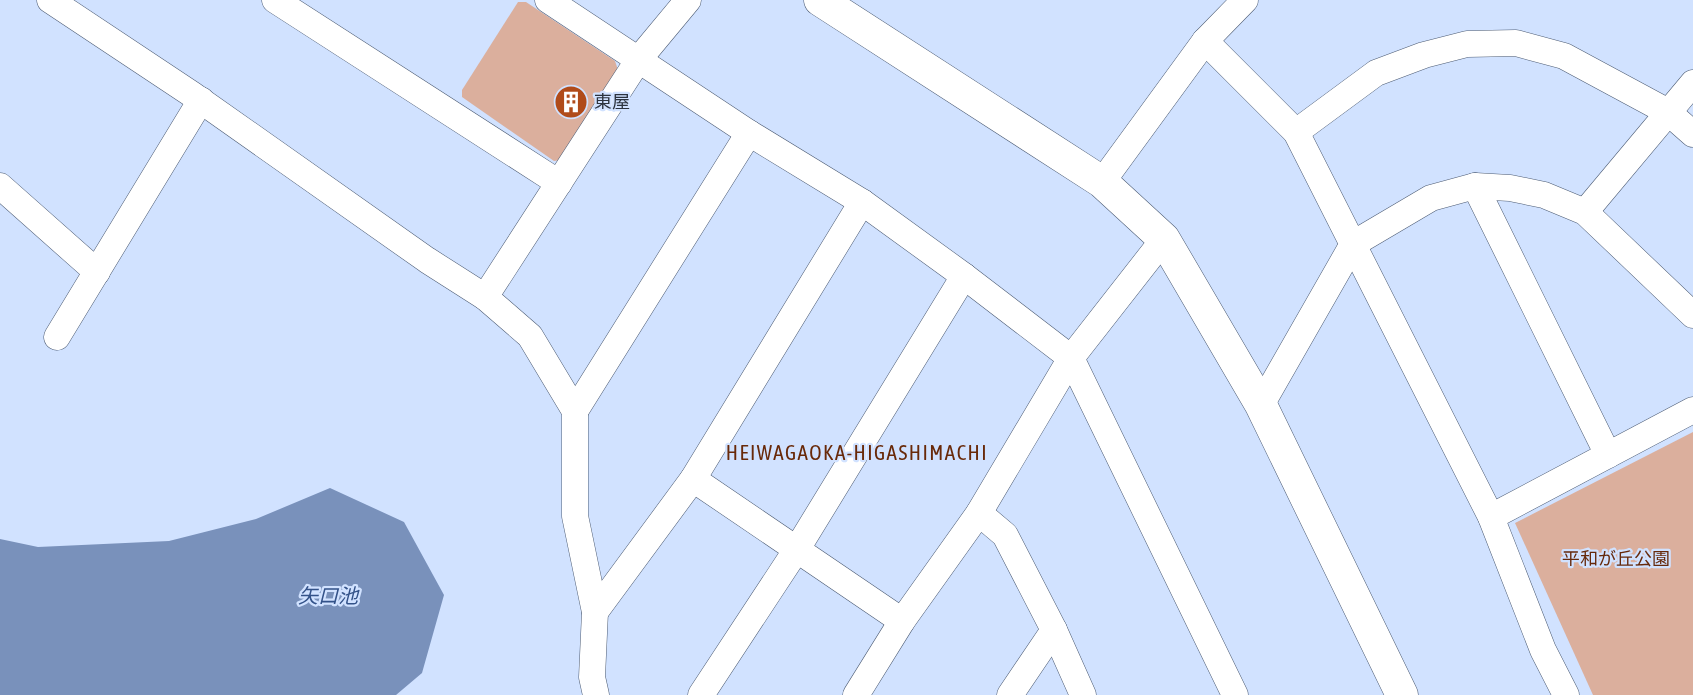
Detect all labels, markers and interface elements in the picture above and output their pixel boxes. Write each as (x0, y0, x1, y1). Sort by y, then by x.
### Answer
building icon: 東屋 (553, 84, 589, 120)
place label: 東屋 (594, 91, 630, 112)
district label: HEIWAGAOKA-HIGASHIMACHI (726, 440, 988, 464)
park label: 平和が丘公園 (1562, 548, 1670, 569)
water label: 矢口池 (298, 584, 360, 607)

